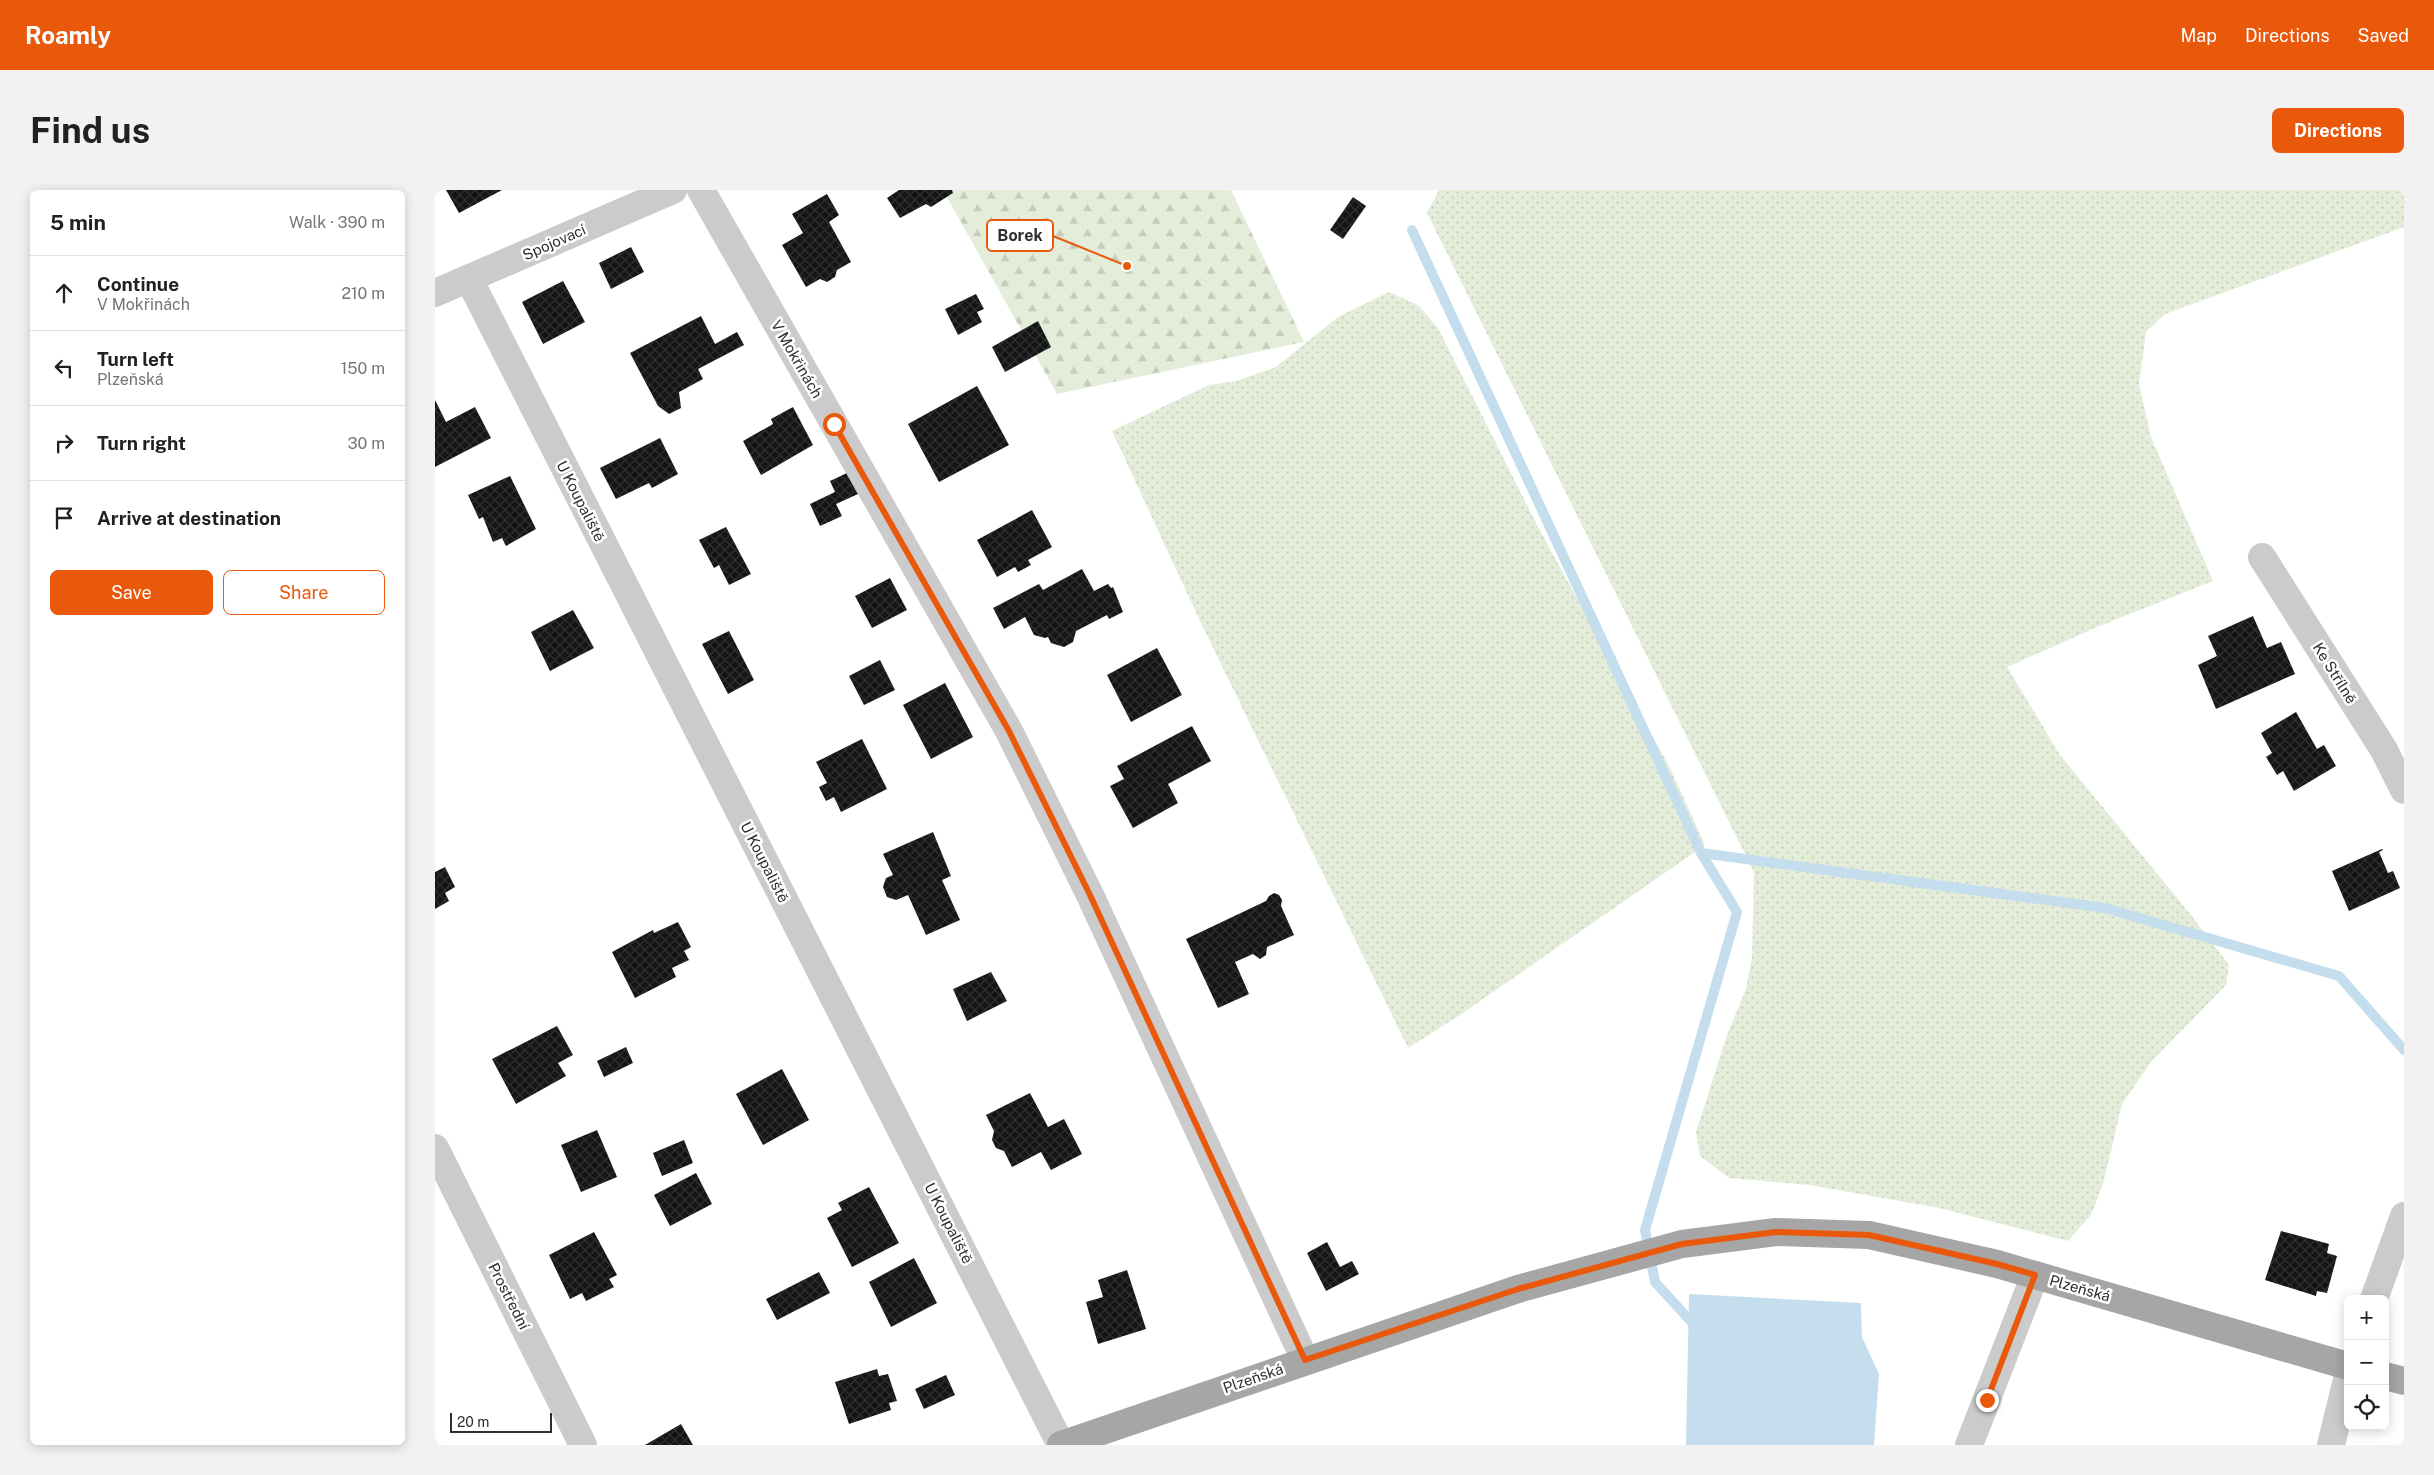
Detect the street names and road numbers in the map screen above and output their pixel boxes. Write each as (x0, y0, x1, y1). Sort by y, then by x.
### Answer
street label: Spojovací (520, 220, 588, 263)
street label: V Mokřinách (768, 317, 826, 401)
street label: U Koupaliště (553, 458, 609, 544)
street label: Ke Střílně (2310, 639, 2360, 707)
street label: U Koupaliště (737, 819, 793, 905)
street label: U Koupaliště (921, 1180, 977, 1266)
street label: Prostřední (485, 1260, 533, 1333)
street label: Plzeňská (2048, 1271, 2112, 1305)
street label: Plzeňská (1221, 1360, 1285, 1396)

